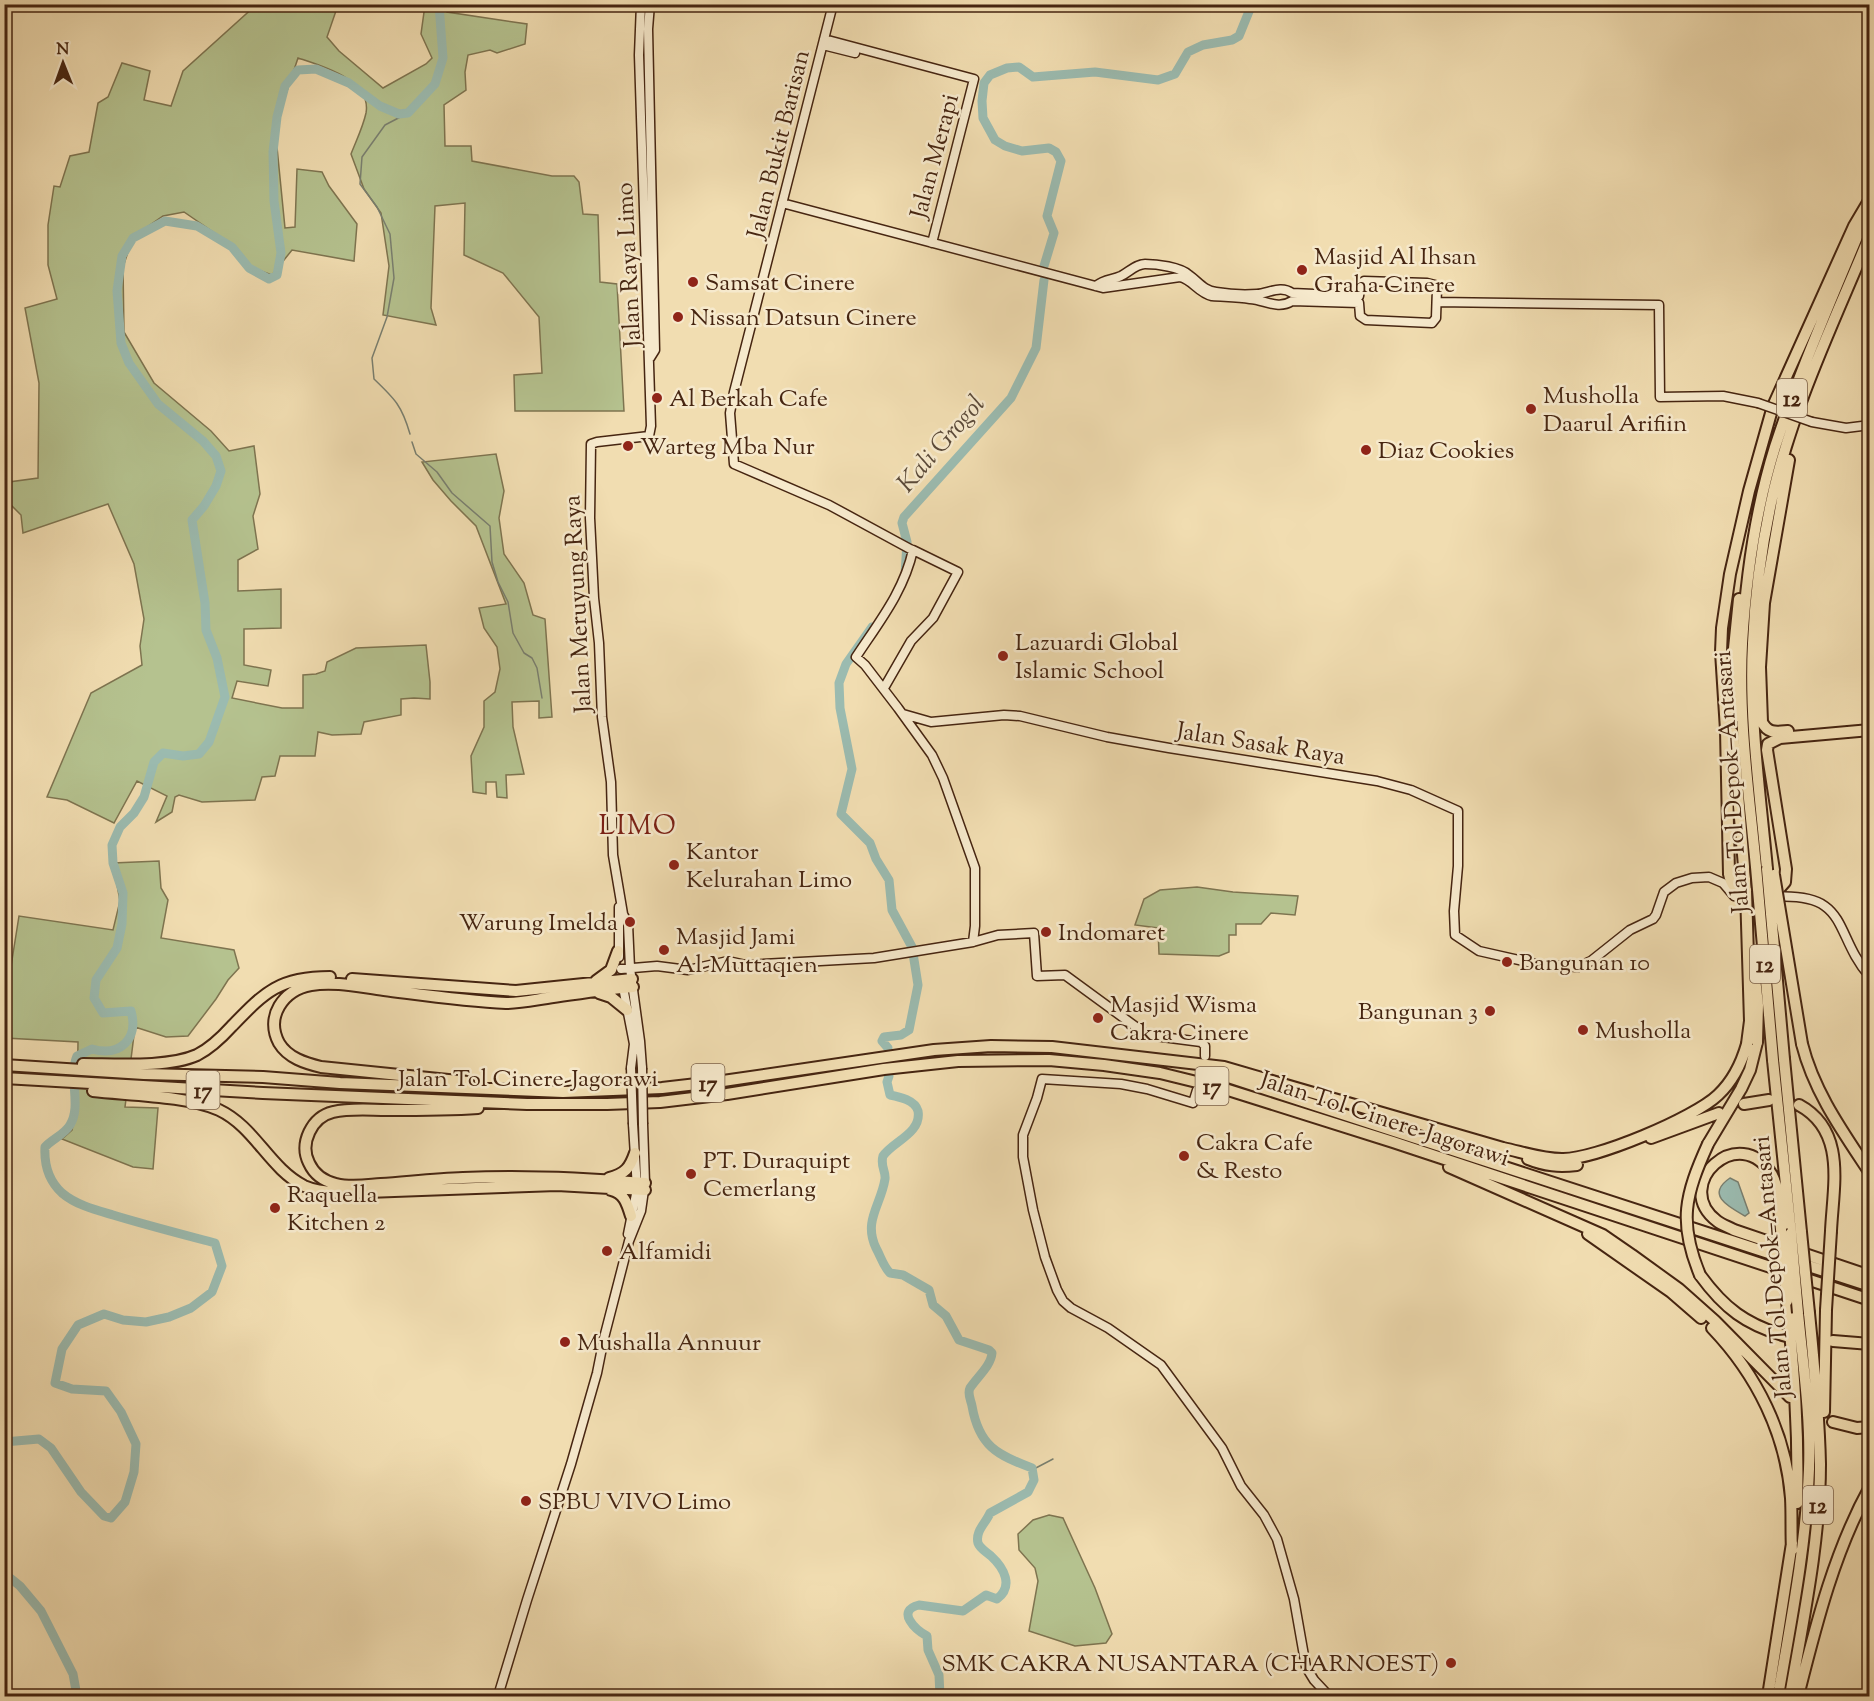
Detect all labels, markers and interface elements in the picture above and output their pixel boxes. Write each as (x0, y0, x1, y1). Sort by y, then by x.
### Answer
north arrow (33, 33, 93, 93)
text: N (56, 39, 70, 62)
street label: Jalan Bukit Barisan (740, 47, 820, 244)
street label: Jalan Merapi (902, 90, 969, 225)
street label: Jalan Raya Limo (609, 182, 651, 350)
place label: Masjid Al Ihsan Graha Cinere (1314, 241, 1477, 303)
marker: Masjid Al Ihsan Graha Cinere (1295, 263, 1309, 277)
place label: Samsat Cinere (705, 267, 855, 301)
marker: Samsat Cinere (686, 275, 700, 289)
place label: Nissan Datsun Cinere (690, 302, 917, 336)
marker: Nissan Datsun Cinere (671, 310, 685, 324)
road number: 12 (1777, 379, 1807, 417)
place label: Musholla Daarul Arifiin (1543, 380, 1687, 442)
place label: Al Berkah Cafe (669, 383, 828, 417)
water label: Kali Grogol (889, 388, 995, 502)
marker: Al Berkah Cafe (650, 391, 664, 405)
marker: Musholla Daarul Arifiin (1524, 402, 1538, 416)
place label: Warteg Mba Nur (640, 431, 815, 465)
place label: Diaz Cookies (1378, 435, 1514, 469)
marker: Warteg Mba Nur (621, 439, 635, 453)
marker: Diaz Cookies (1359, 443, 1373, 457)
street label: Jalan Meruyung Raya (556, 494, 602, 716)
place label: Lazuardi Global Islamic School (1015, 627, 1179, 689)
marker: Lazuardi Global Islamic School (996, 649, 1010, 663)
street label: Jalan Tol Depok–Antasari (1707, 649, 1759, 916)
street label: Jalan Sasak Raya (1172, 715, 1347, 775)
district label: LIMO (599, 808, 677, 847)
place label: Kantor Kelurahan Limo (686, 836, 852, 898)
marker: Kantor Kelurahan Limo (667, 858, 681, 872)
place label: Warung Imelda (459, 907, 618, 941)
marker: Warung Imelda (623, 915, 637, 929)
place label: Indomaret (1058, 917, 1165, 951)
place label: Masjid Jami Al-Muttaqien (676, 921, 818, 983)
marker: Indomaret (1039, 925, 1053, 939)
marker: Masjid Jami Al-Muttaqien (657, 943, 671, 957)
road number: 12 (1750, 945, 1780, 983)
place label: Bangunan 10 (1519, 947, 1650, 981)
marker: Bangunan 10 (1500, 955, 1514, 969)
place label: Masjid Wisma Cakra Cinere (1110, 989, 1257, 1051)
place label: Bangunan 3 (1358, 996, 1478, 1030)
marker: Bangunan 3 (1483, 1004, 1497, 1018)
marker: Masjid Wisma Cakra Cinere (1091, 1011, 1105, 1025)
place label: Musholla (1595, 1015, 1691, 1049)
marker: Musholla (1576, 1023, 1590, 1037)
street label: Jalan Tol Cinere-Jagorawi (396, 1063, 658, 1097)
street label: Jalan Tol Cinere-Jagorawi (1254, 1063, 1514, 1176)
road number: 17 (692, 1064, 724, 1102)
road number: 17 (1196, 1067, 1228, 1105)
road number: 17 (186, 1071, 220, 1109)
place label: Cakra Cafe & Resto (1196, 1127, 1313, 1189)
street label: Jalan Tol Depok–Antasari (1746, 1134, 1803, 1401)
place label: PT. Duraquipt Cemerlang (703, 1145, 850, 1207)
marker: Cakra Cafe & Resto (1177, 1149, 1191, 1163)
marker: PT. Duraquipt Cemerlang (684, 1167, 698, 1181)
place label: Raquella Kitchen 2 (287, 1179, 386, 1241)
marker: Raquella Kitchen 2 (268, 1201, 282, 1215)
place label: Alfamidi (619, 1236, 712, 1270)
marker: Alfamidi (600, 1244, 614, 1258)
place label: Mushalla Annuur (577, 1327, 761, 1361)
marker: Mushalla Annuur (558, 1335, 572, 1349)
place label: SPBU VIVO Limo (538, 1486, 731, 1520)
road number: 12 (1803, 1486, 1833, 1524)
marker: SPBU VIVO Limo (519, 1494, 533, 1508)
place label: SMK CAKRA NUSANTARA (CHARNOEST) (942, 1648, 1439, 1682)
marker: SMK CAKRA NUSANTARA (CHARNOEST) (1444, 1656, 1458, 1670)

